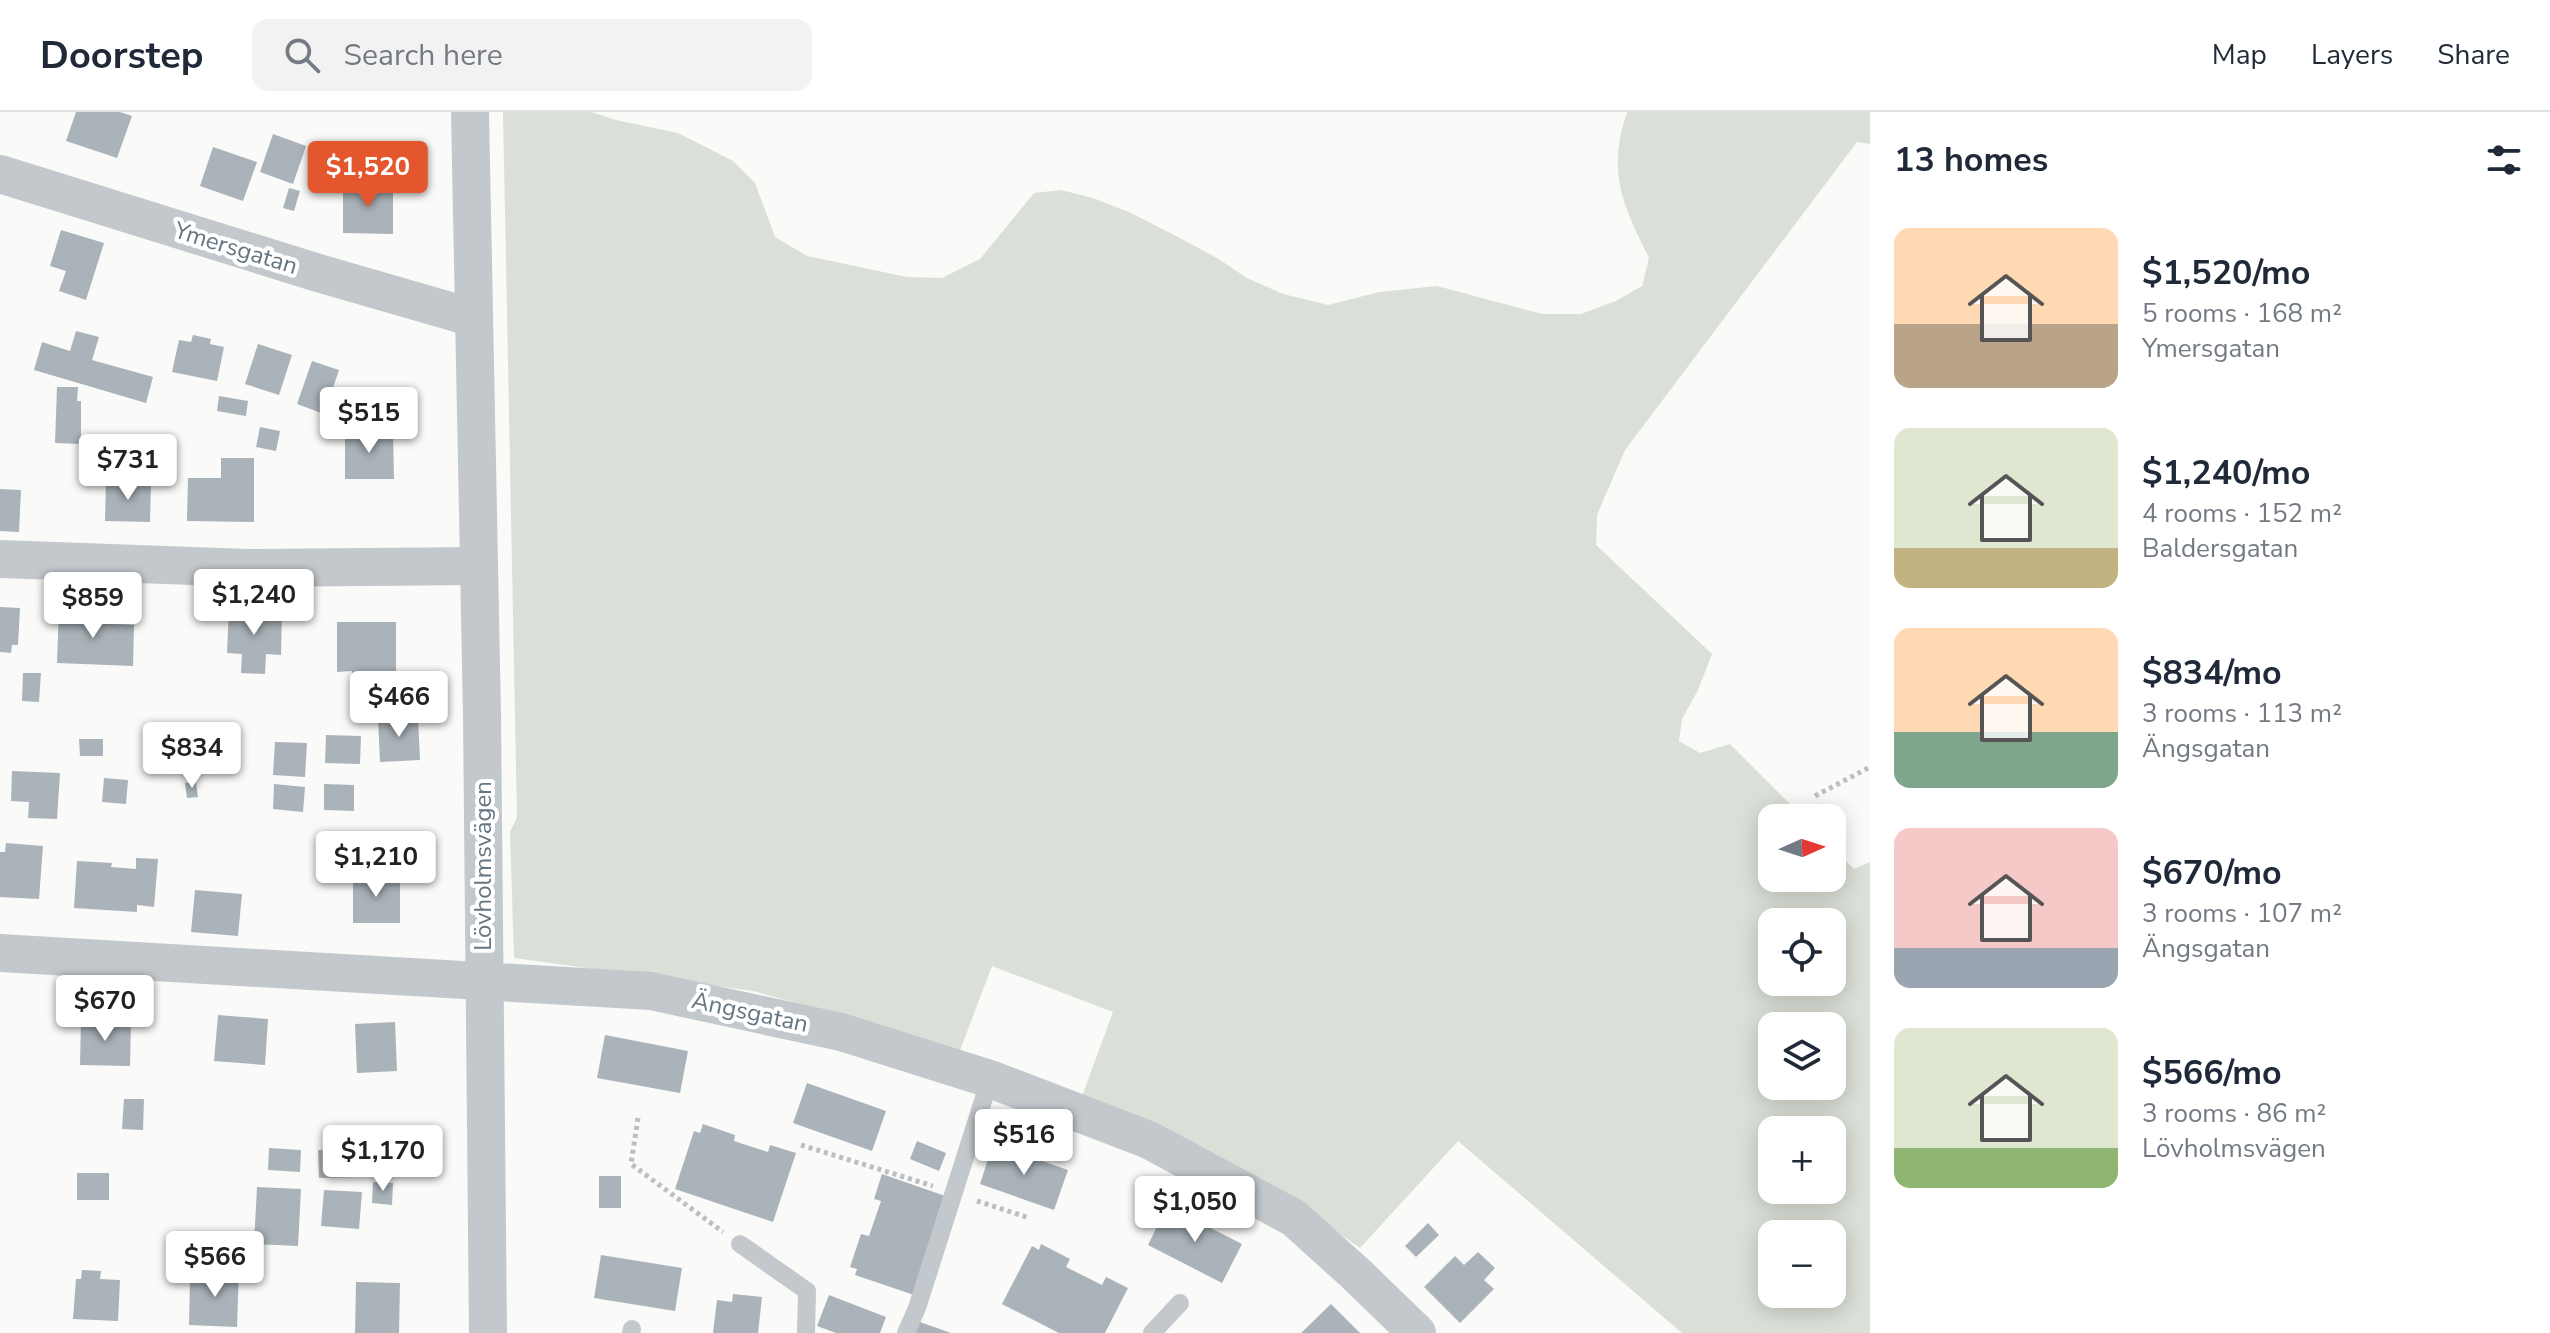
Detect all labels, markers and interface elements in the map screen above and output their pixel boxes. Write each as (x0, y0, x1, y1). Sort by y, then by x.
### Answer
search box (252, 19, 812, 91)
text: Doorstep (40, 30, 204, 81)
icon: search (280, 33, 324, 77)
text: Search here (344, 35, 503, 76)
text: Map (2212, 36, 2267, 74)
text: Layers (2311, 36, 2393, 74)
text: Share (2437, 36, 2510, 74)
text: 13 homes (1894, 137, 2048, 183)
icon: filters (2482, 138, 2526, 182)
pin: $1,520 (303, 141, 433, 209)
text: $1,520 (326, 149, 410, 184)
street label: Ymersgatan (169, 214, 302, 282)
text: $1,520/mo (2142, 250, 2310, 296)
icon: home (1958, 260, 2054, 356)
text: 5 rooms · 168 m² (2142, 296, 2342, 331)
text: Ymersgatan (2142, 331, 2280, 366)
pin: $515 (322, 387, 416, 455)
text: $515 (338, 395, 400, 430)
pin: $731 (81, 434, 175, 502)
text: $731 (97, 442, 159, 477)
text: $1,240/mo (2142, 450, 2310, 496)
icon: home (1958, 460, 2054, 556)
text: 4 rooms · 152 m² (2142, 496, 2342, 531)
text: Baldersgatan (2142, 531, 2298, 566)
pin: $1,240 (189, 569, 319, 637)
pin: $859 (46, 572, 140, 640)
text: $1,240 (212, 577, 296, 612)
text: $859 (62, 580, 124, 615)
text: $834/mo (2142, 650, 2282, 696)
icon: home (1958, 660, 2054, 756)
pin: $466 (352, 671, 446, 739)
text: $466 (368, 679, 430, 714)
text: 3 rooms · 113 m² (2142, 696, 2342, 731)
pin: $834 (145, 722, 239, 790)
text: $834 (161, 730, 223, 765)
text: Ängsgatan (2142, 731, 2270, 766)
street label: Lövholmsvägen (467, 781, 499, 951)
north arrow (1758, 804, 1846, 892)
map controls (1758, 804, 1846, 1308)
pin: $1,210 (311, 831, 441, 899)
text: $1,210 (334, 839, 418, 874)
text: $670/mo (2142, 850, 2282, 896)
icon: home (1958, 860, 2054, 956)
text: 3 rooms · 107 m² (2142, 896, 2342, 931)
button: locate (1758, 908, 1846, 996)
text: Ängsgatan (2142, 931, 2270, 966)
pin: $670 (58, 975, 152, 1043)
text: $670 (74, 983, 136, 1018)
street label: Ängsgatan (689, 984, 811, 1040)
button: layers (1758, 1012, 1846, 1100)
text: $566/mo (2142, 1050, 2282, 1096)
icon: home (1958, 1060, 2054, 1156)
text: 3 rooms · 86 m² (2142, 1096, 2326, 1131)
pin: $516 (977, 1109, 1071, 1177)
button: + (1758, 1116, 1846, 1204)
text: $516 (993, 1117, 1055, 1152)
pin: $1,170 (318, 1125, 448, 1193)
text: Lövholmsvägen (2142, 1131, 2326, 1166)
text: $1,170 (341, 1133, 425, 1168)
pin: $1,050 (1130, 1176, 1260, 1244)
text: $1,050 (1153, 1184, 1237, 1219)
button: − (1758, 1220, 1846, 1308)
pin: $566 (168, 1231, 262, 1299)
text: $566 (184, 1239, 246, 1274)

